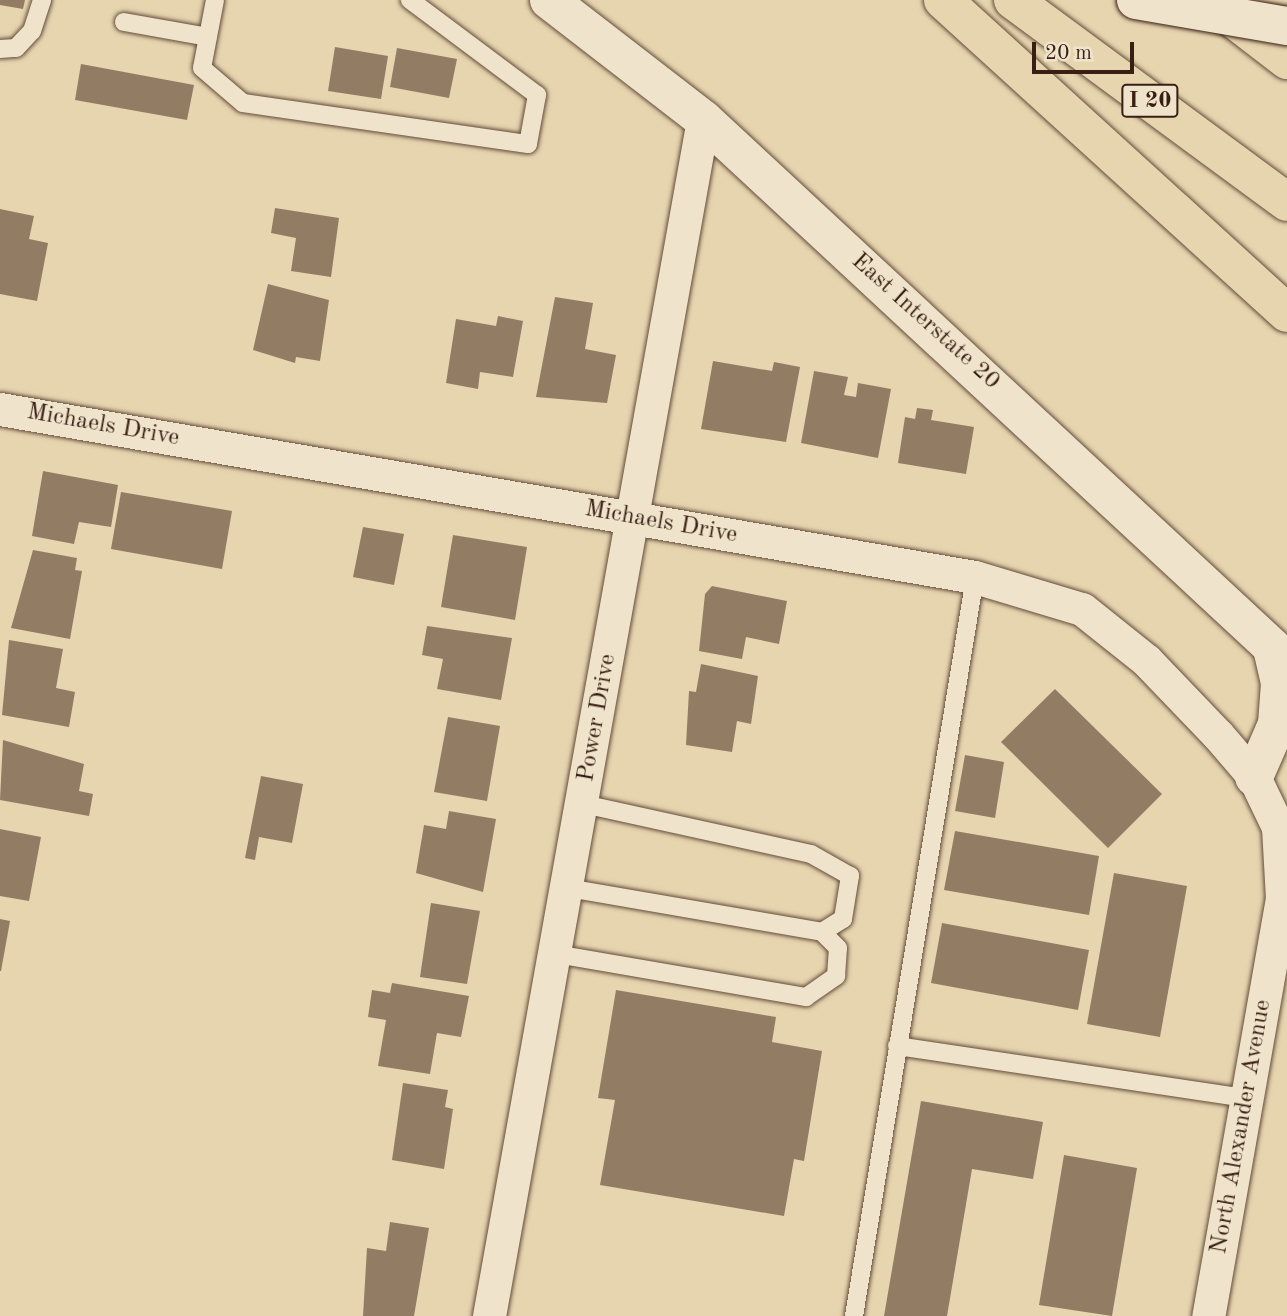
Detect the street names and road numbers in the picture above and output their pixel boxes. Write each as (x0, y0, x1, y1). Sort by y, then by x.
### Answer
road number: I 20 (1120, 82, 1180, 120)
street label: East Interstate 20 (845, 248, 1005, 396)
street label: Michaels Drive (25, 398, 181, 454)
street label: Michaels Drive (583, 495, 739, 551)
street label: Power Drive (573, 652, 623, 784)
street label: North Alexander Avenue (1205, 998, 1279, 1256)

